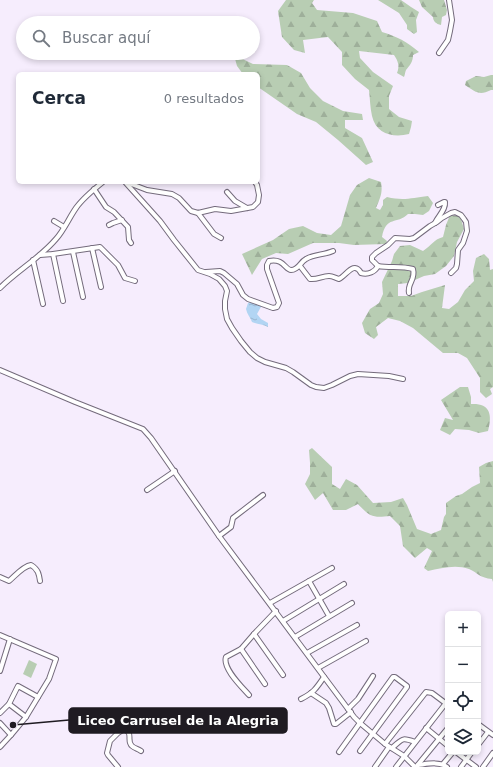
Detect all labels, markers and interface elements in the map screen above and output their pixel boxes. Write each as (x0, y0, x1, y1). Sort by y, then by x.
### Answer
search box (16, 16, 260, 60)
icon: search (30, 27, 52, 49)
text: Buscar aquí (62, 29, 150, 47)
text: Cerca (32, 88, 86, 108)
text: 0 resultados (164, 91, 244, 106)
map controls (445, 611, 481, 755)
button: + (445, 611, 481, 647)
button: − (445, 647, 481, 683)
button: locate (445, 683, 481, 719)
callout: Liceo Carrusel de la Alegria (69, 708, 287, 733)
text: Liceo Carrusel de la Alegria (77, 713, 279, 728)
button: layers (445, 719, 481, 755)

